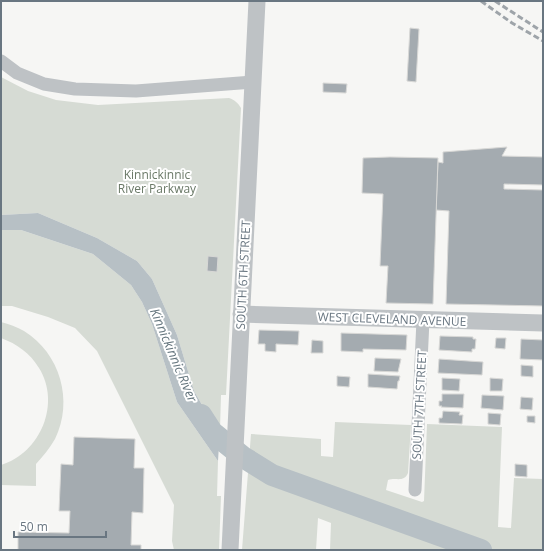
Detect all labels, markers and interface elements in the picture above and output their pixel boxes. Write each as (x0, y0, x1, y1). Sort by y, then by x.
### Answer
park label: Kinnickinnic River Parkway (118, 166, 197, 197)
street label: SOUTH 6TH STREET (232, 220, 254, 330)
water label: Kinnickinnic River (146, 305, 202, 405)
street label: WEST CLEVELAND AVENUE (317, 308, 467, 330)
street label: SOUTH 7TH STREET (408, 350, 430, 460)
scale bar (14, 513, 106, 539)
text: 50 m (20, 518, 48, 535)

